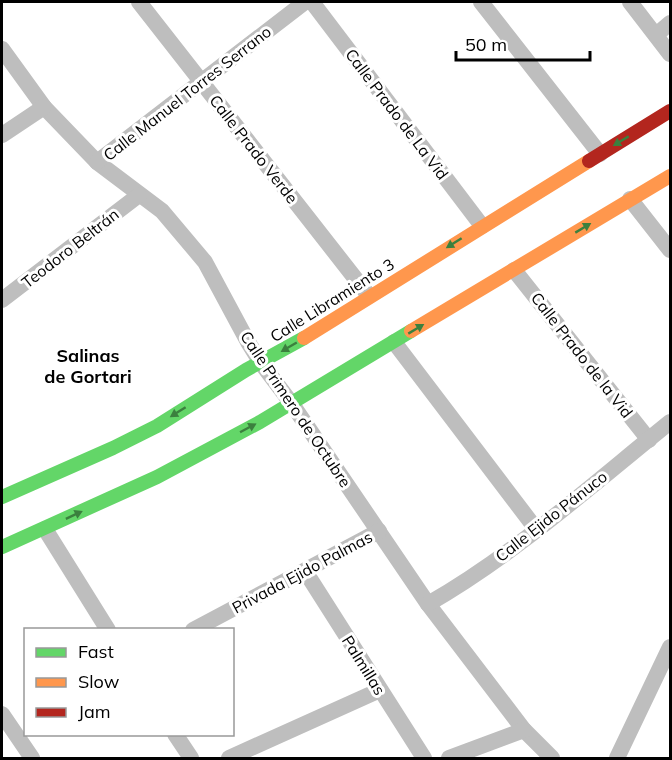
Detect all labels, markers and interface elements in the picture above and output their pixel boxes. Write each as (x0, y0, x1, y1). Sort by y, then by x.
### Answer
street label: Calle Manuel Torres Serrano (99, 21, 275, 165)
scale bar (456, 24, 590, 62)
text: 50 m (465, 33, 507, 56)
street label: Calle Prado de La Vid (341, 45, 453, 183)
street label: Calle Prado Verde (205, 91, 303, 207)
one-way arrow (613, 136, 629, 147)
street label: Teodoro Beltrán (17, 204, 123, 292)
one-way arrow (575, 222, 591, 233)
one-way arrow (446, 238, 462, 249)
street label: Calle Libramiento 3 (266, 254, 398, 346)
street label: Calle Prado de la Vid (527, 288, 637, 422)
one-way arrow (408, 323, 424, 334)
street label: Calle Primero de Octubre (236, 327, 356, 491)
one-way arrow (281, 341, 297, 352)
district label: Salinas de Gortari (44, 344, 132, 388)
one-way arrow (170, 407, 186, 418)
one-way arrow (240, 423, 257, 433)
street label: Calle Ejido Pánuco (491, 466, 611, 566)
one-way arrow (66, 511, 83, 520)
street label: Privada Ejido Palmas (228, 526, 376, 617)
legend (24, 628, 234, 736)
street label: Palmillas (338, 632, 390, 699)
text: Fast (78, 640, 114, 663)
text: Slow (78, 670, 120, 693)
text: Jam (78, 700, 111, 723)

